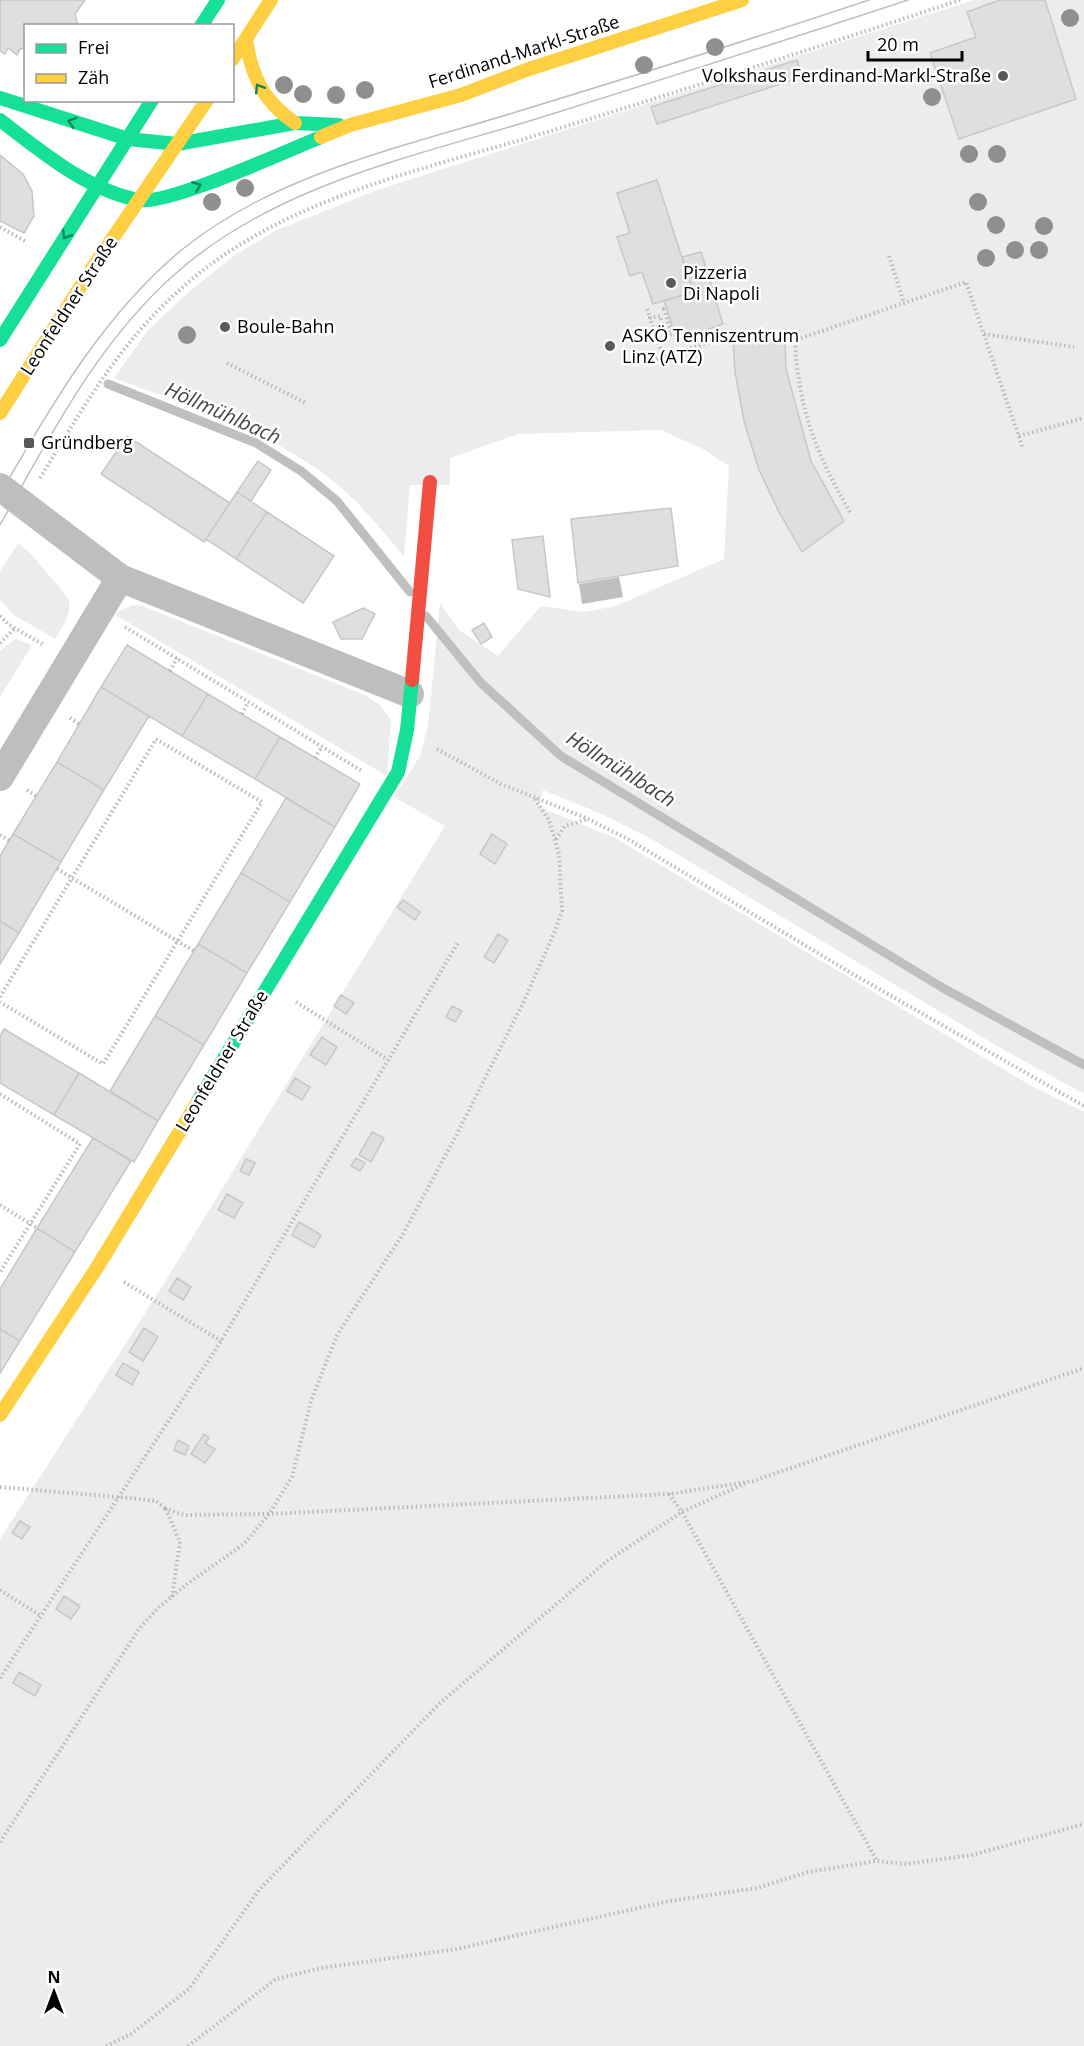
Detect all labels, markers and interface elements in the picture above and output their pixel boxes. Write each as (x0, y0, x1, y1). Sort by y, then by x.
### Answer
street label: Ferdinand-Markl-Straße (425, 9, 622, 93)
legend (24, 24, 234, 102)
scale bar (868, 24, 962, 62)
text: 20 m (877, 32, 919, 56)
text: Frei (78, 35, 109, 59)
place label: Volkshaus Ferdinand-Markl-Straße (702, 63, 991, 87)
text: Zäh (78, 65, 109, 89)
marker: Volkshaus Ferdinand-Markl-Straße (996, 69, 1010, 83)
one-way arrow (255, 84, 267, 94)
one-way arrow (67, 117, 78, 129)
one-way arrow (190, 181, 201, 193)
one-way arrow (62, 229, 74, 239)
street label: Leonfeldner Straße (14, 231, 122, 380)
place label: Pizzeria Di Napoli (683, 260, 760, 305)
marker: Pizzeria Di Napoli (664, 276, 678, 290)
place label: Boule-Bahn (237, 314, 335, 338)
marker: Boule-Bahn (218, 320, 232, 334)
place label: ASKÖ Tenniszentrum Linz (ATZ) (622, 323, 799, 368)
marker: ASKÖ Tenniszentrum Linz (ATZ) (603, 339, 617, 353)
water label: Höllmühlbach (161, 375, 285, 450)
place label: Gründberg (41, 430, 133, 454)
marker: Gründberg (22, 436, 36, 450)
water label: Höllmühlbach (562, 724, 681, 813)
street label: Leonfeldner Straße (169, 985, 273, 1136)
north arrow (24, 1962, 84, 2022)
text: N (47, 1966, 61, 1988)

